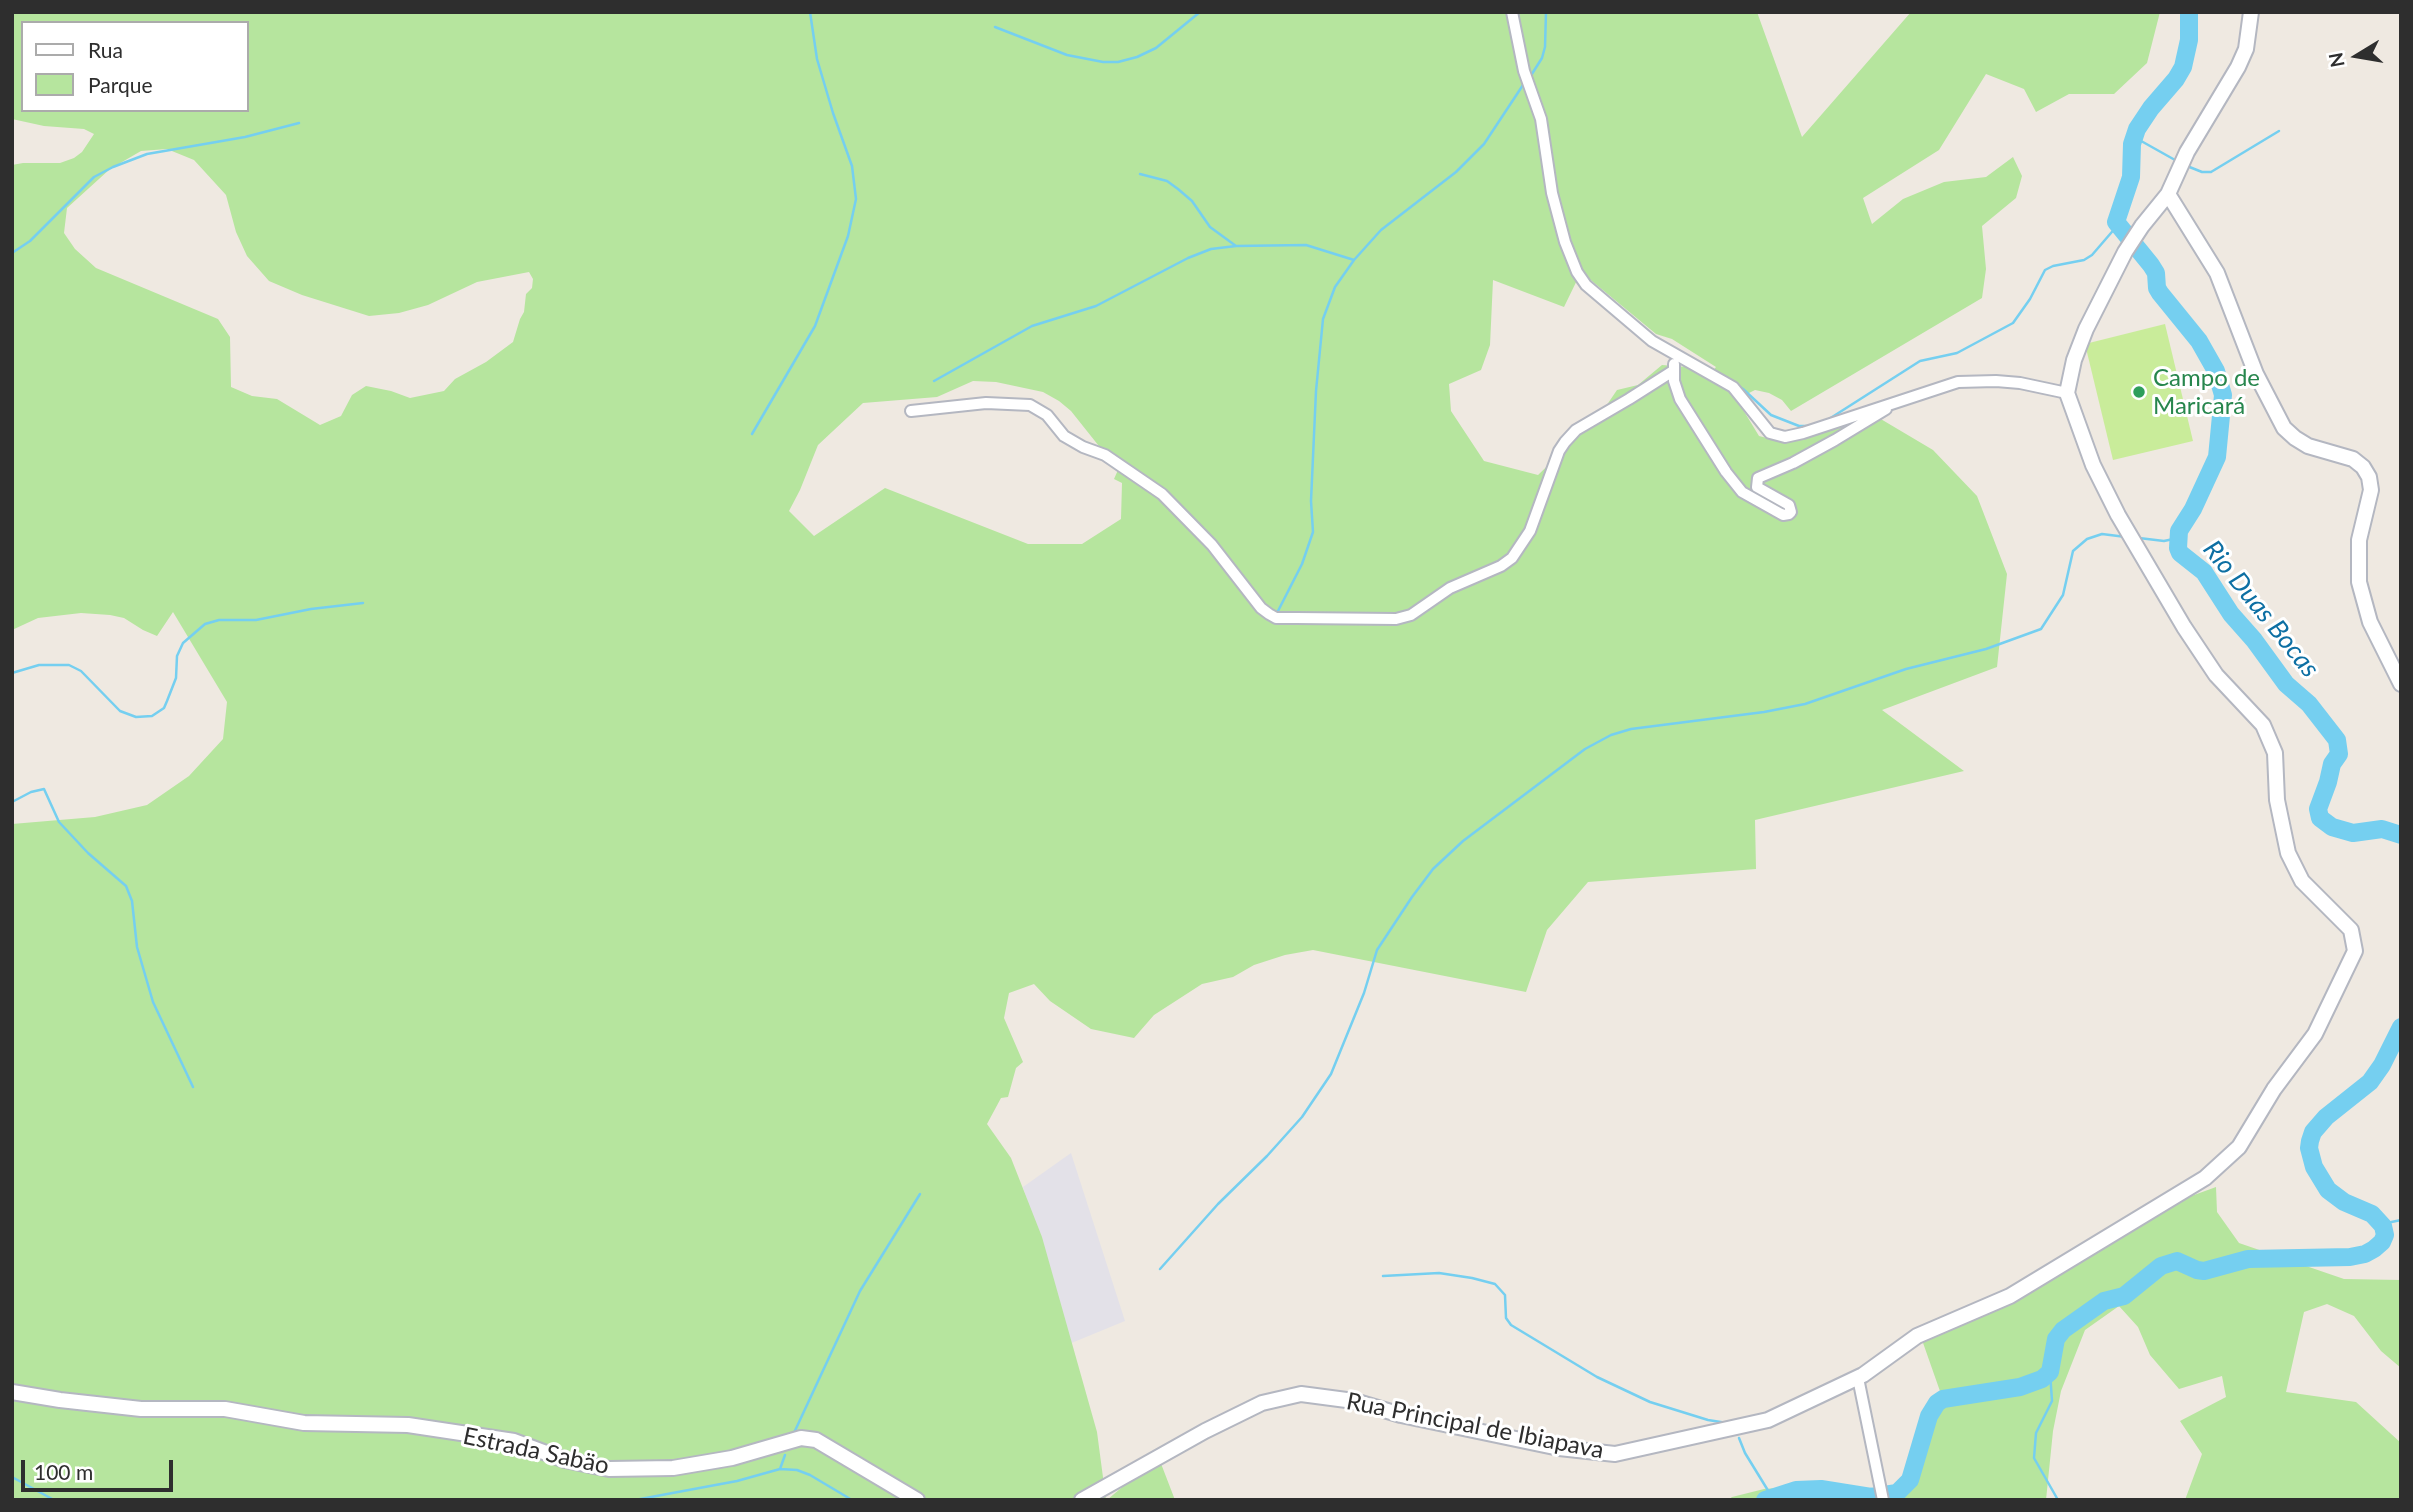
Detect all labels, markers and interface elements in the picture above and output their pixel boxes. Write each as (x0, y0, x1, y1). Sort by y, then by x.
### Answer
legend (21, 21, 248, 112)
north arrow (2322, 21, 2392, 91)
text: Rua (88, 37, 123, 62)
text: N (2323, 51, 2349, 69)
text: Parque (88, 72, 153, 97)
place label: Campo de Maricará (2153, 364, 2260, 420)
marker: Campo de Maricará (2131, 384, 2147, 400)
water label: Rio Duas Bocas (2196, 534, 2326, 684)
street label: Rua Principal de Ibiapava (1344, 1387, 1606, 1465)
street label: Estrada Sabäo (460, 1421, 612, 1481)
scale bar (24, 1446, 177, 1490)
text: 100 m (34, 1459, 93, 1484)

